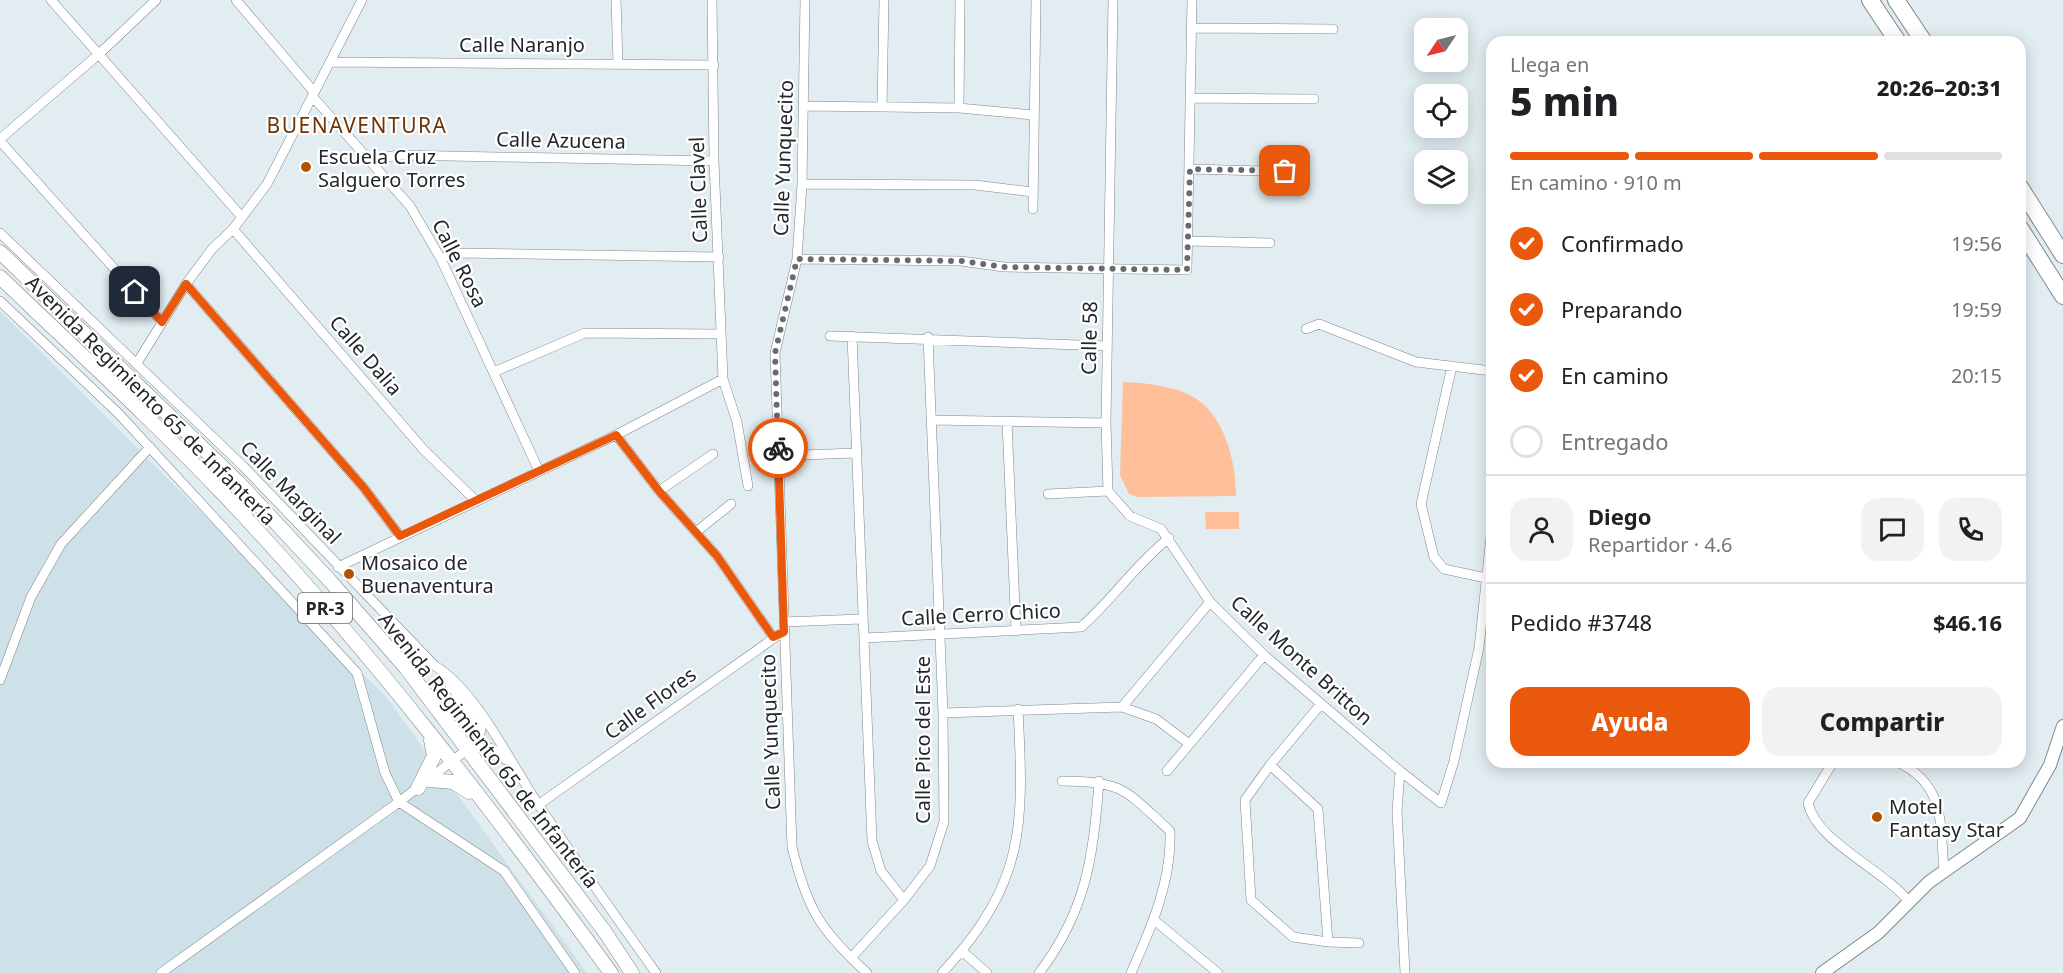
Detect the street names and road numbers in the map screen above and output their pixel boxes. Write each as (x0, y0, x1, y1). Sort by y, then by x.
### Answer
street label: Calle Naranjo (459, 31, 585, 58)
street label: Calle Yunquecito (767, 80, 799, 236)
street label: Calle Azucena (496, 125, 626, 155)
street label: Calle Clavel (683, 136, 713, 244)
street label: Calle Rosa (426, 214, 494, 312)
street label: Avenida Regimiento 65 de Infantería (20, 269, 282, 531)
street label: Calle 58 (1075, 301, 1103, 375)
street label: Calle Dalia (324, 309, 408, 401)
street label: Calle Marginal (235, 434, 347, 550)
street label: Calle Monte Britton (1225, 589, 1379, 731)
road number: PR-3 (298, 593, 352, 623)
street label: Calle Cerro Chico (900, 596, 1062, 632)
street label: Avenida Regimiento 65 de Infantería (373, 606, 605, 894)
street label: Calle Yunquecito (754, 654, 786, 810)
street label: Calle Pico del Este (909, 656, 936, 824)
street label: Calle Flores (599, 661, 701, 745)

